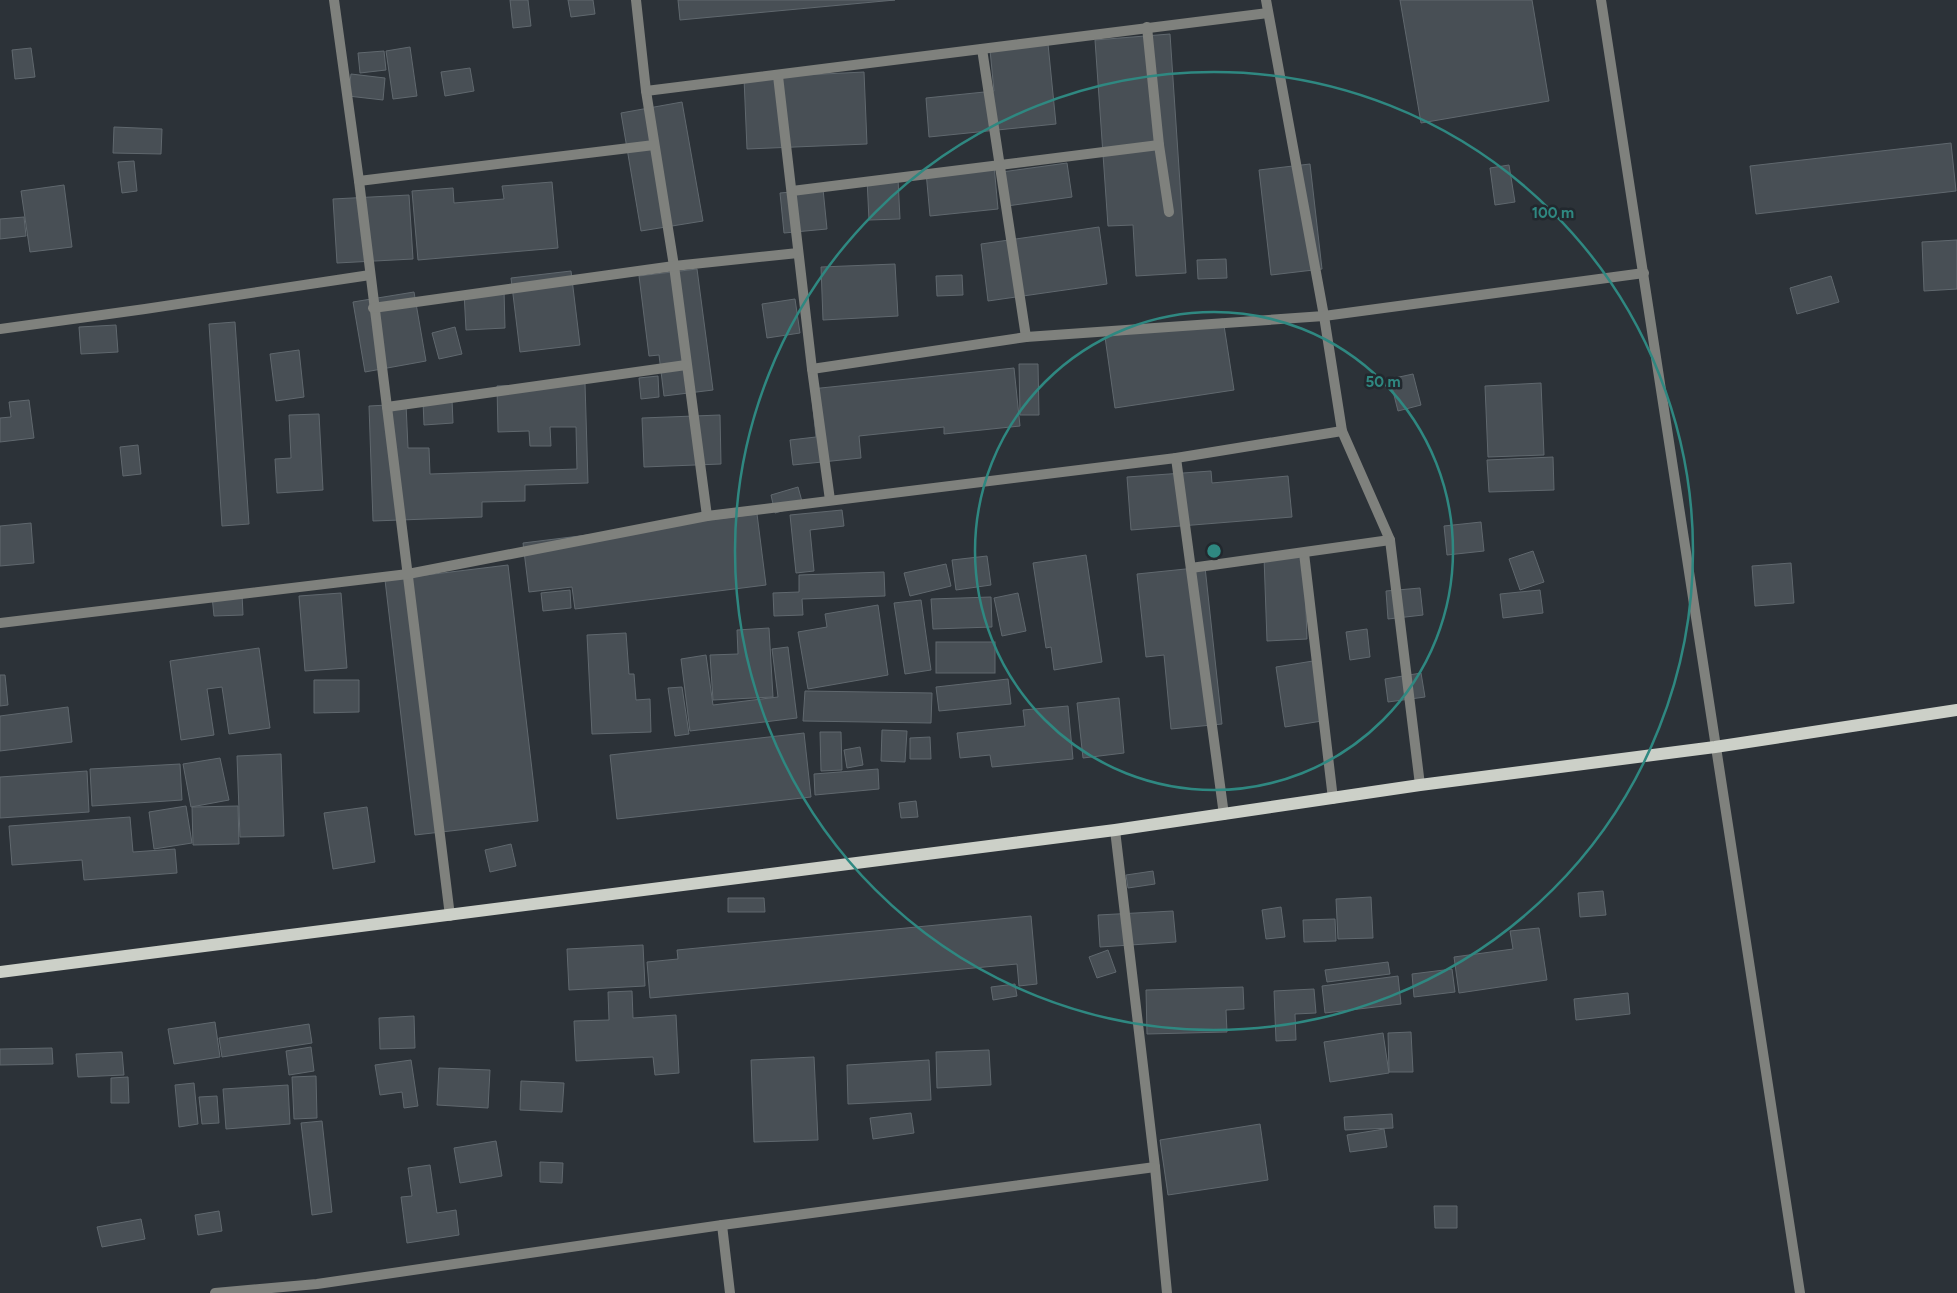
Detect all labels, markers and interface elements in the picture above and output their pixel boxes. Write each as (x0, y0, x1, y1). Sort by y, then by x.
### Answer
text: 100 m (1532, 204, 1574, 222)
text: 50 m (1365, 373, 1401, 391)
centre of rings (1205, 542, 1223, 560)

